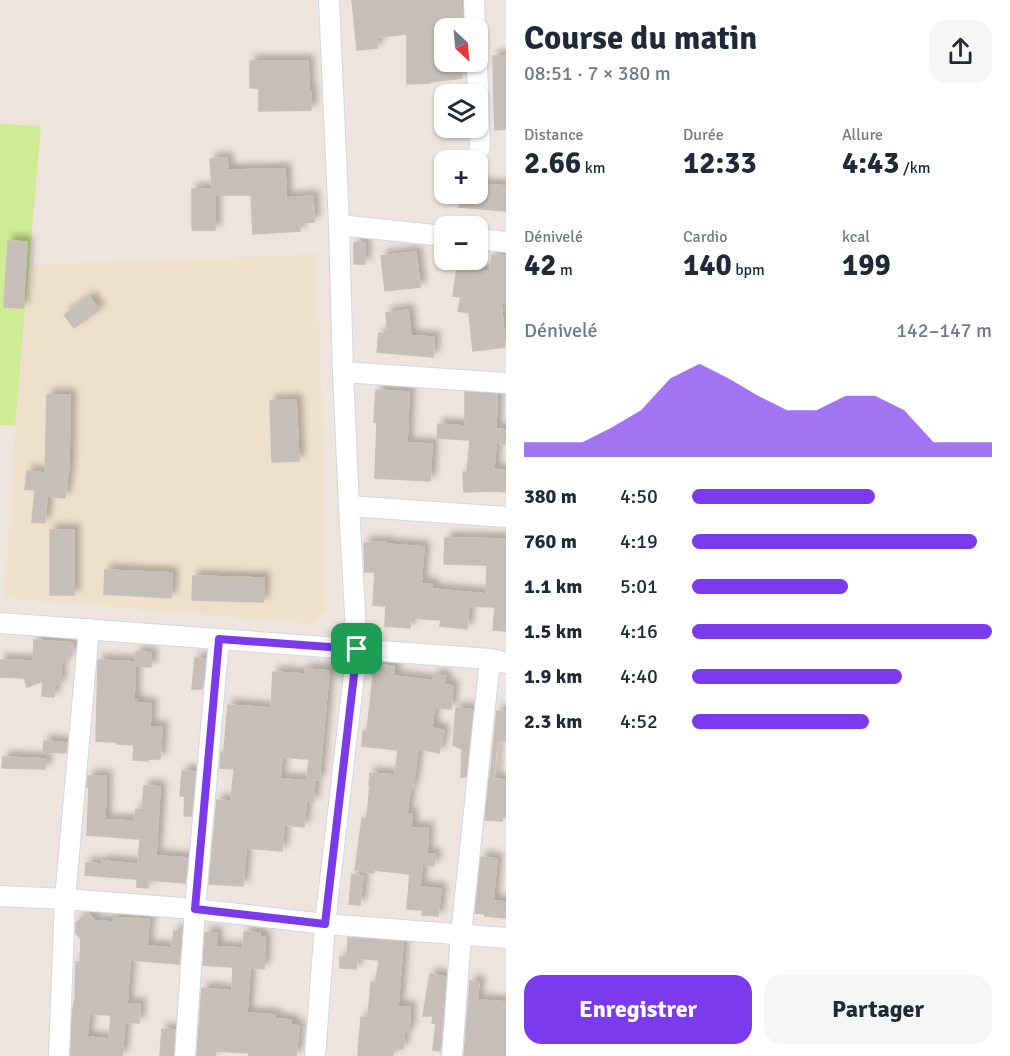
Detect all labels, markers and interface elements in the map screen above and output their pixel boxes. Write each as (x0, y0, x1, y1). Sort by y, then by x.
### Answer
north arrow (434, 18, 488, 72)
map controls (434, 18, 488, 270)
text: Course du matin (524, 18, 757, 59)
button: share (929, 20, 992, 83)
text: 08:51 · 7 × 380 m (524, 61, 671, 86)
button: layers (434, 84, 488, 138)
text: Distance (524, 125, 584, 145)
text: Durée (683, 125, 724, 145)
text: Allure (842, 125, 883, 145)
text: 2.66 (524, 145, 581, 182)
text: 12:33 (683, 145, 757, 182)
text: 4:43 (842, 145, 899, 182)
button: + (434, 150, 488, 204)
text: km (581, 158, 606, 178)
text: /km (899, 158, 931, 178)
button: − (434, 216, 488, 270)
text: Dénivelé (524, 227, 583, 247)
text: Cardio (683, 227, 728, 247)
text: kcal (842, 227, 870, 247)
text: 42 (524, 247, 556, 284)
text: 140 (683, 247, 732, 284)
text: 199 (842, 247, 891, 284)
text: m (556, 260, 573, 280)
text: bpm (732, 260, 765, 280)
text: Dénivelé (524, 318, 598, 343)
text: 142–147 m (896, 318, 992, 343)
text: 380 m (524, 484, 577, 509)
text: 4:50 (620, 484, 658, 509)
text: 760 m (524, 529, 577, 554)
text: 4:19 (620, 529, 658, 554)
text: 1.1 km (524, 574, 582, 599)
text: 5:01 (620, 574, 658, 599)
text: 1.5 km (524, 619, 582, 644)
text: 4:16 (620, 619, 658, 644)
pin (331, 623, 382, 674)
icon: arrive (340, 632, 373, 665)
text: 1.9 km (524, 664, 582, 689)
text: 4:40 (620, 664, 658, 689)
text: 2.3 km (524, 709, 582, 734)
text: 4:52 (620, 709, 658, 734)
button: Enregistrer (524, 975, 752, 1044)
button: Partager (764, 975, 992, 1044)

